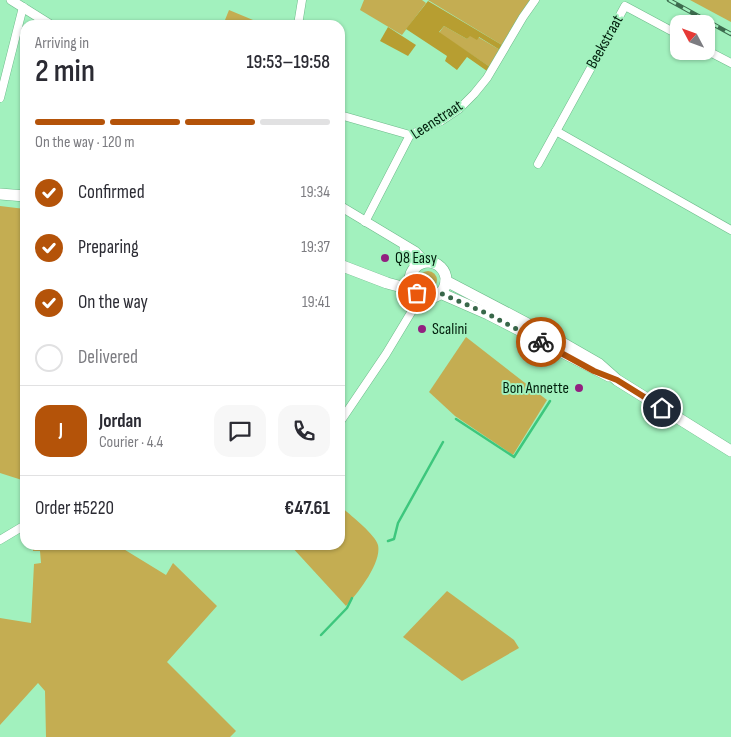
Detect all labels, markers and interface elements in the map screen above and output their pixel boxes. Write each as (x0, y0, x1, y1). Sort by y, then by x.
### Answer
street label: Beekstraat (583, 12, 627, 72)
north arrow (670, 15, 715, 60)
map controls (670, 15, 715, 60)
text: Arriving in (35, 34, 89, 53)
text: 19:53–19:58 (246, 51, 330, 74)
text: 2 min (35, 52, 95, 91)
street label: Leenstraat (408, 96, 466, 144)
text: On the way · 120 m (35, 133, 134, 152)
icon: check (35, 179, 63, 207)
text: Confirmed (78, 181, 145, 204)
text: 19:34 (301, 183, 330, 202)
icon: check (35, 234, 63, 262)
text: Preparing (78, 236, 139, 259)
text: 19:37 (301, 238, 330, 257)
place label: Q8 Easy (395, 249, 437, 268)
marker: Q8 Easy (379, 252, 391, 264)
pin (396, 272, 438, 314)
icon: bag (403, 279, 431, 307)
icon: check (35, 289, 63, 317)
text: On the way (78, 291, 148, 314)
text: 19:41 (302, 293, 330, 312)
courier (516, 317, 566, 367)
place label: Scalini (432, 320, 467, 339)
marker: Scalini (416, 323, 428, 335)
icon: bike (527, 328, 555, 356)
text: Delivered (78, 346, 138, 369)
place label: Bon Annette (503, 379, 569, 398)
marker: Bon Annette (573, 382, 585, 394)
pin (641, 387, 683, 429)
icon: home (648, 394, 676, 422)
button: chat (214, 405, 266, 457)
button: phone (278, 405, 330, 457)
text: Jordan (99, 410, 142, 433)
text: J (59, 419, 63, 442)
text: Courier · 4.4 (99, 433, 163, 452)
text: Order #5220 (35, 497, 114, 520)
text: €47.61 (284, 497, 330, 520)

